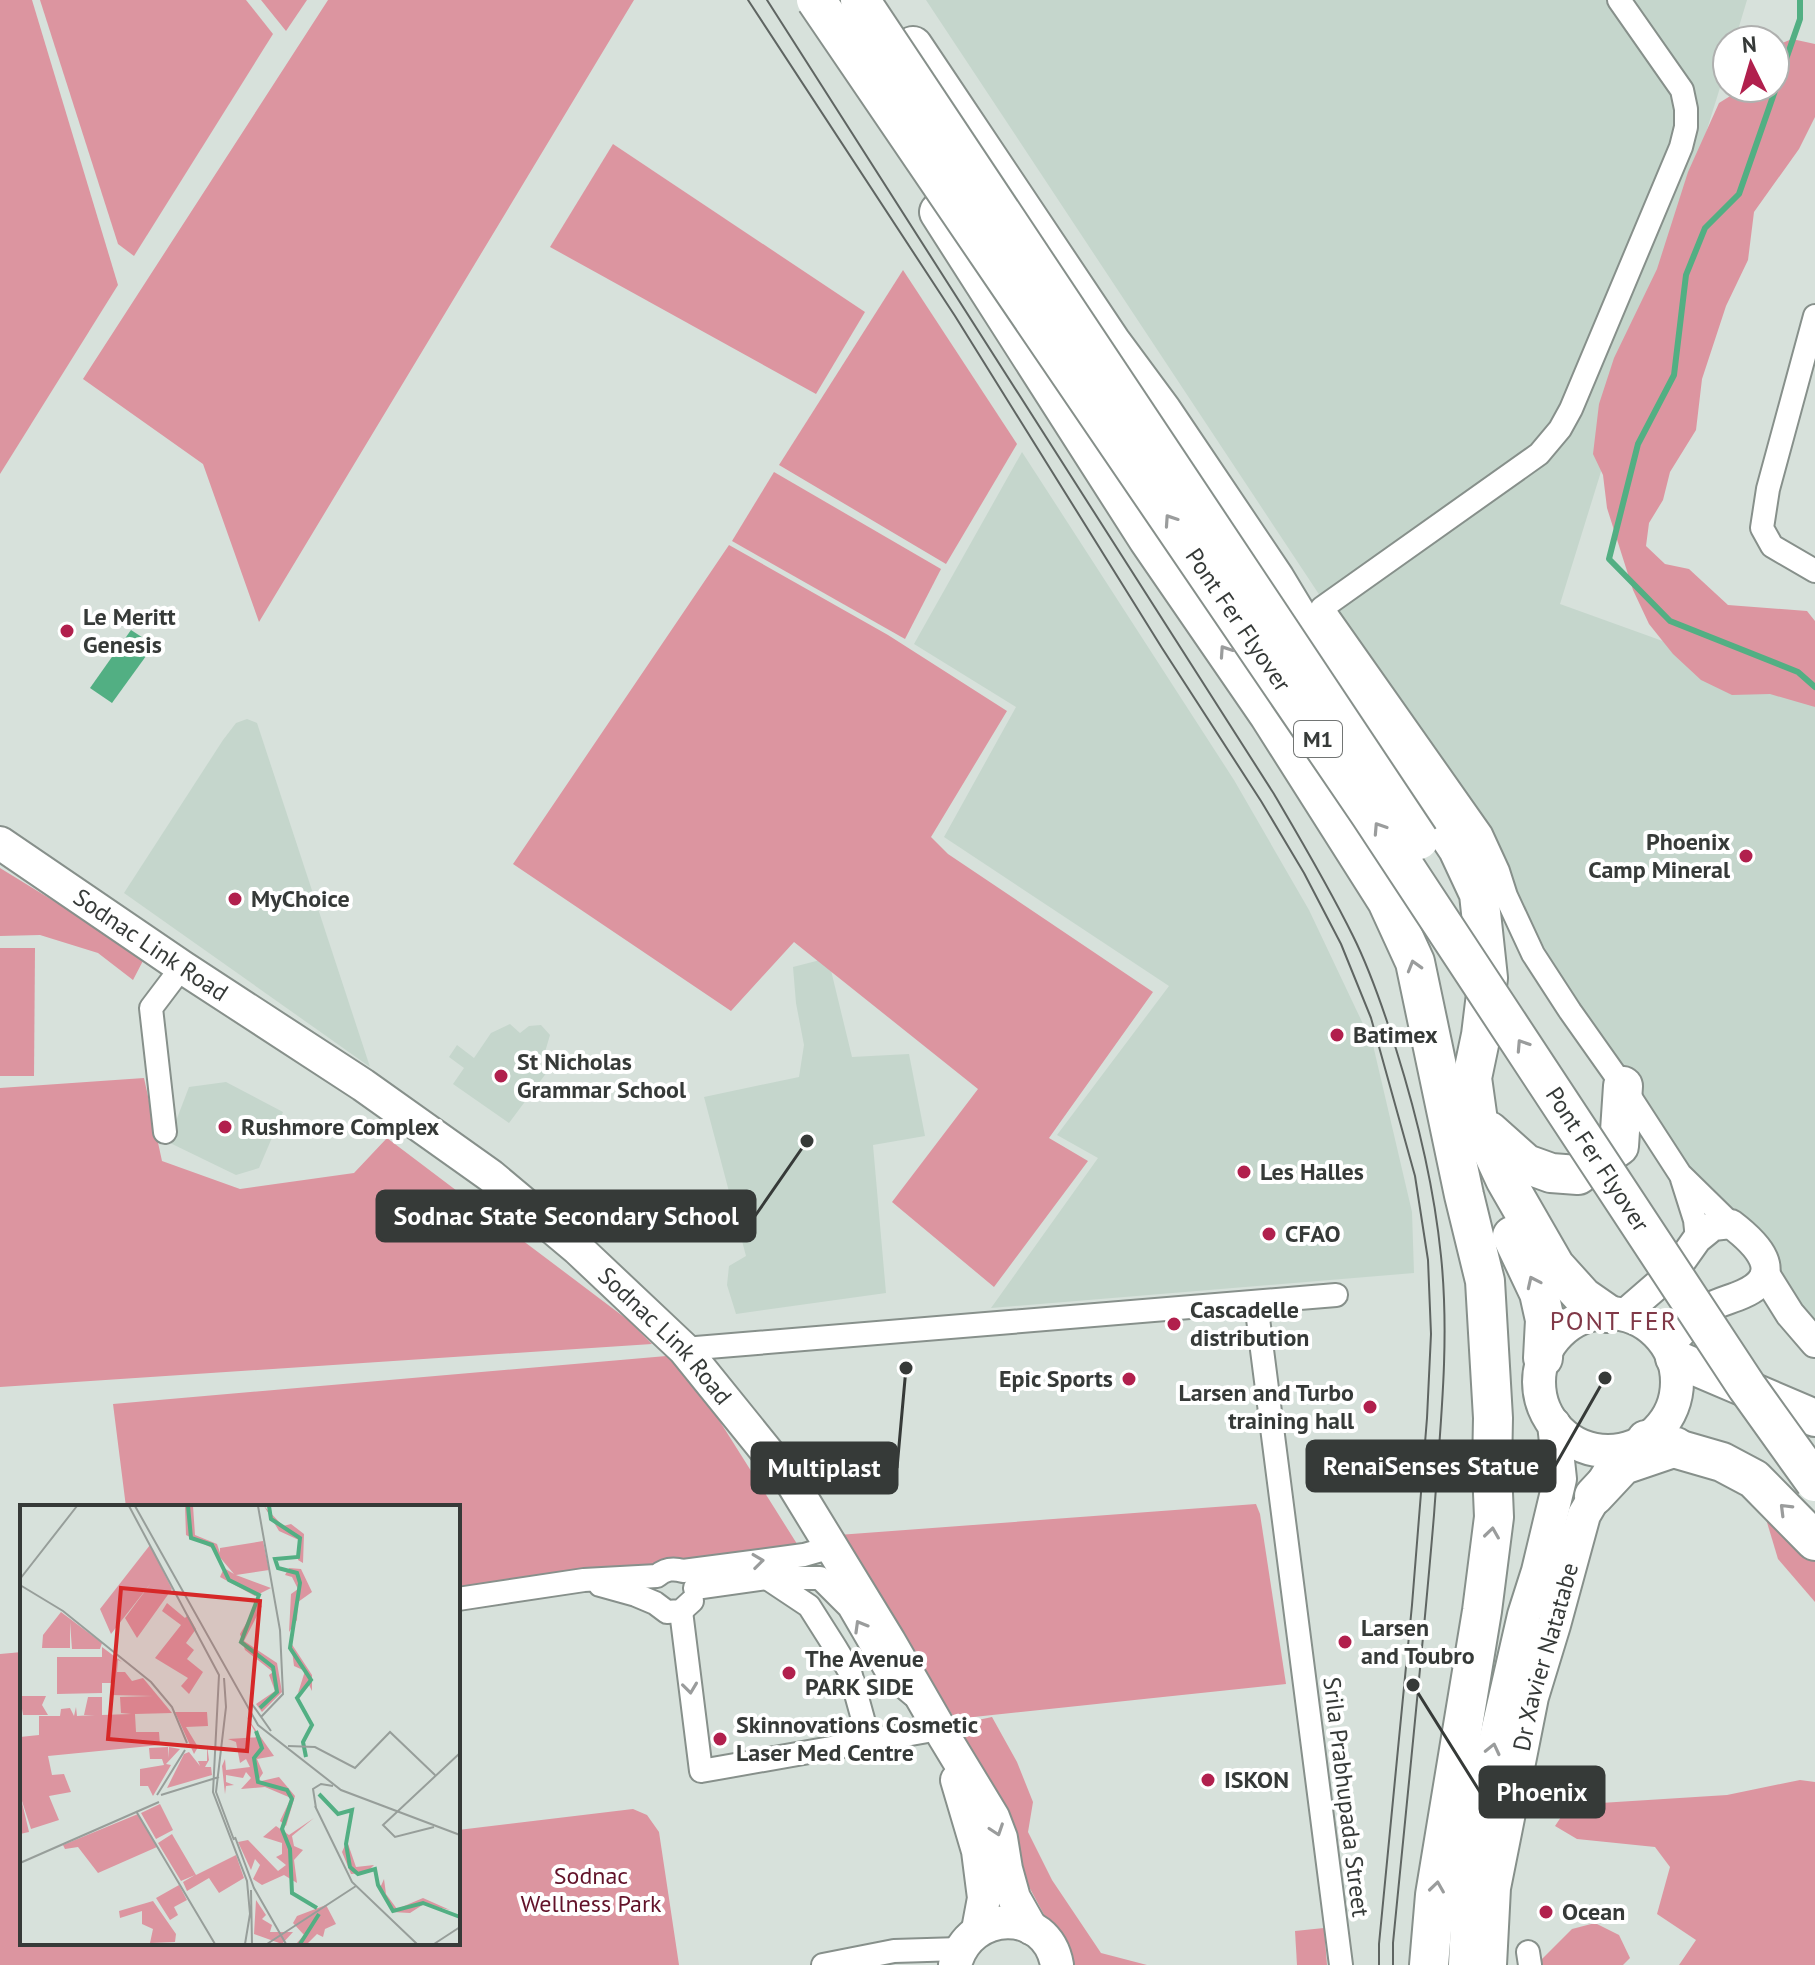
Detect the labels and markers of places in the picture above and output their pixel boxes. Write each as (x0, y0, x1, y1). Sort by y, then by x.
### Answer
place label: Le Meritt Genesis (83, 601, 176, 660)
marker: Le Meritt Genesis (58, 622, 76, 640)
place label: Phoenix Camp Mineral (1588, 826, 1731, 885)
marker: Phoenix Camp Mineral (1737, 847, 1755, 865)
place label: MyChoice (251, 883, 350, 914)
marker: MyChoice (226, 890, 244, 908)
place label: Batimex (1353, 1019, 1438, 1050)
marker: Batimex (1328, 1026, 1346, 1044)
place label: St Nicholas Grammar School (517, 1046, 687, 1105)
marker: St Nicholas Grammar School (492, 1067, 510, 1085)
place label: Rushmore Complex (241, 1111, 440, 1142)
marker: Rushmore Complex (216, 1118, 234, 1136)
place label: Les Halles (1260, 1156, 1364, 1187)
marker: Les Halles (1235, 1163, 1253, 1181)
callout: Sodnac State Secondary School (377, 1191, 755, 1241)
place label: CFAO (1285, 1218, 1340, 1249)
marker: CFAO (1260, 1225, 1278, 1243)
place label: Cascadelle distribution (1190, 1294, 1309, 1353)
marker: Cascadelle distribution (1165, 1315, 1183, 1333)
place label: Epic Sports (999, 1363, 1113, 1394)
marker: Epic Sports (1120, 1370, 1138, 1388)
place label: Larsen and Turbo training hall (1179, 1377, 1355, 1436)
marker: Larsen and Turbo training hall (1361, 1398, 1379, 1416)
callout: RenaiSenses Statue (1307, 1441, 1555, 1491)
callout: Multiplast (752, 1443, 897, 1493)
place label: Larsen and Toubro (1361, 1612, 1475, 1671)
marker: Larsen and Toubro (1336, 1633, 1354, 1651)
place label: The Avenue PARK SIDE (805, 1643, 924, 1702)
marker: The Avenue PARK SIDE (780, 1664, 798, 1682)
place label: Skinnovations Cosmetic Laser Med Centre (736, 1709, 978, 1768)
marker: Skinnovations Cosmetic Laser Med Centre (711, 1730, 729, 1748)
place label: ISKON (1224, 1764, 1289, 1795)
callout: Phoenix (1480, 1767, 1604, 1817)
marker: ISKON (1199, 1771, 1217, 1789)
place label: Ocean (1562, 1896, 1625, 1927)
marker: Ocean (1537, 1903, 1555, 1921)

